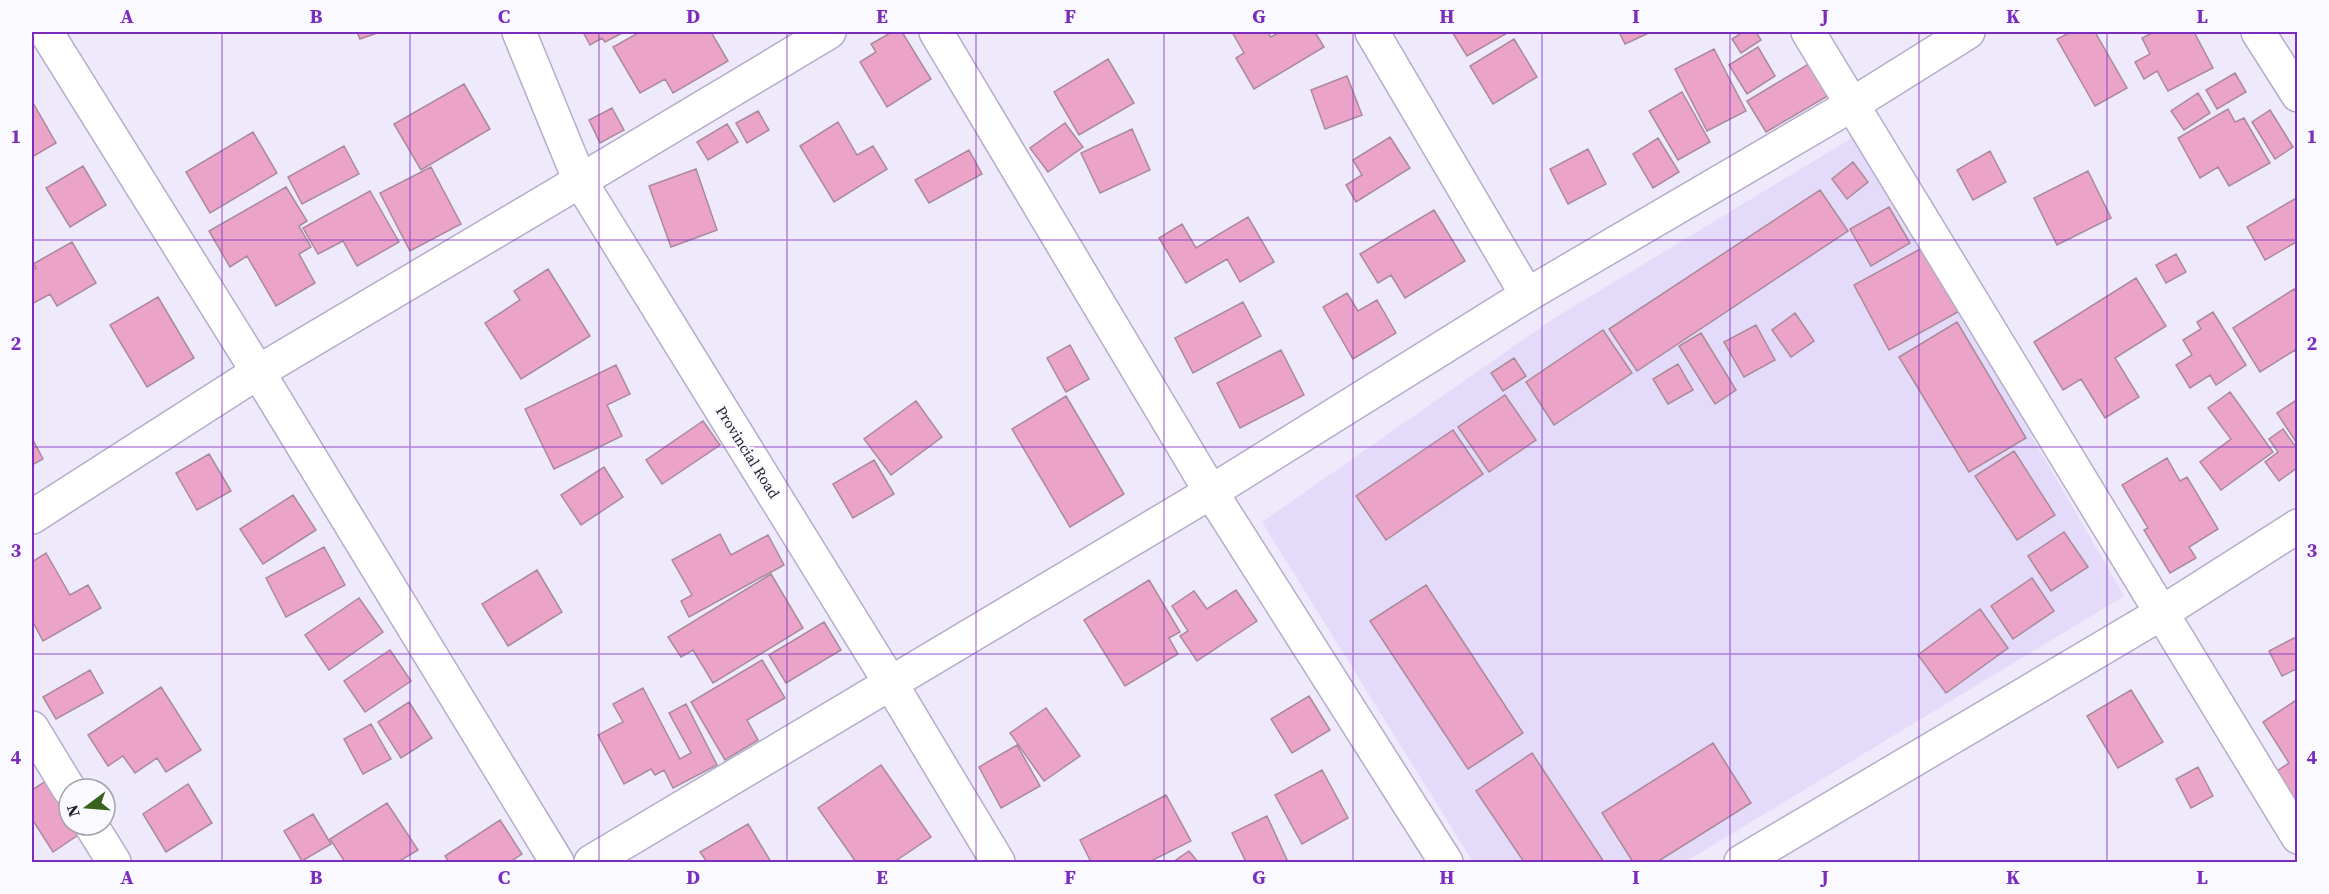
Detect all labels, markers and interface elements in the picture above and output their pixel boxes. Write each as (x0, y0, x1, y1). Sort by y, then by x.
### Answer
text: A (120, 2, 134, 30)
text: B (309, 2, 323, 30)
text: C (498, 2, 510, 30)
text: D (686, 2, 700, 30)
text: E (876, 2, 888, 30)
text: F (1064, 2, 1076, 30)
text: G (1252, 2, 1266, 30)
text: H (1439, 2, 1455, 30)
text: I (1632, 2, 1640, 30)
text: J (1819, 2, 1829, 30)
text: K (2006, 2, 2020, 30)
text: L (2196, 2, 2208, 30)
text: 1 (11, 122, 21, 150)
text: 1 (2307, 122, 2317, 150)
text: 2 (11, 329, 22, 357)
text: 2 (2307, 329, 2318, 357)
street label: Provincial Road (711, 402, 785, 503)
text: 3 (11, 536, 22, 564)
text: 3 (2307, 536, 2318, 564)
text: 4 (11, 743, 22, 771)
text: 4 (2307, 743, 2318, 771)
north arrow (57, 777, 117, 837)
text: N (60, 802, 85, 820)
text: A (120, 863, 134, 891)
text: B (309, 863, 323, 891)
text: C (498, 863, 510, 891)
text: D (686, 863, 700, 891)
text: E (876, 863, 888, 891)
text: F (1064, 863, 1076, 891)
text: G (1252, 863, 1266, 891)
text: H (1439, 863, 1455, 891)
text: I (1632, 863, 1640, 891)
text: J (1819, 863, 1829, 891)
text: K (2006, 863, 2020, 891)
text: L (2196, 863, 2208, 891)

